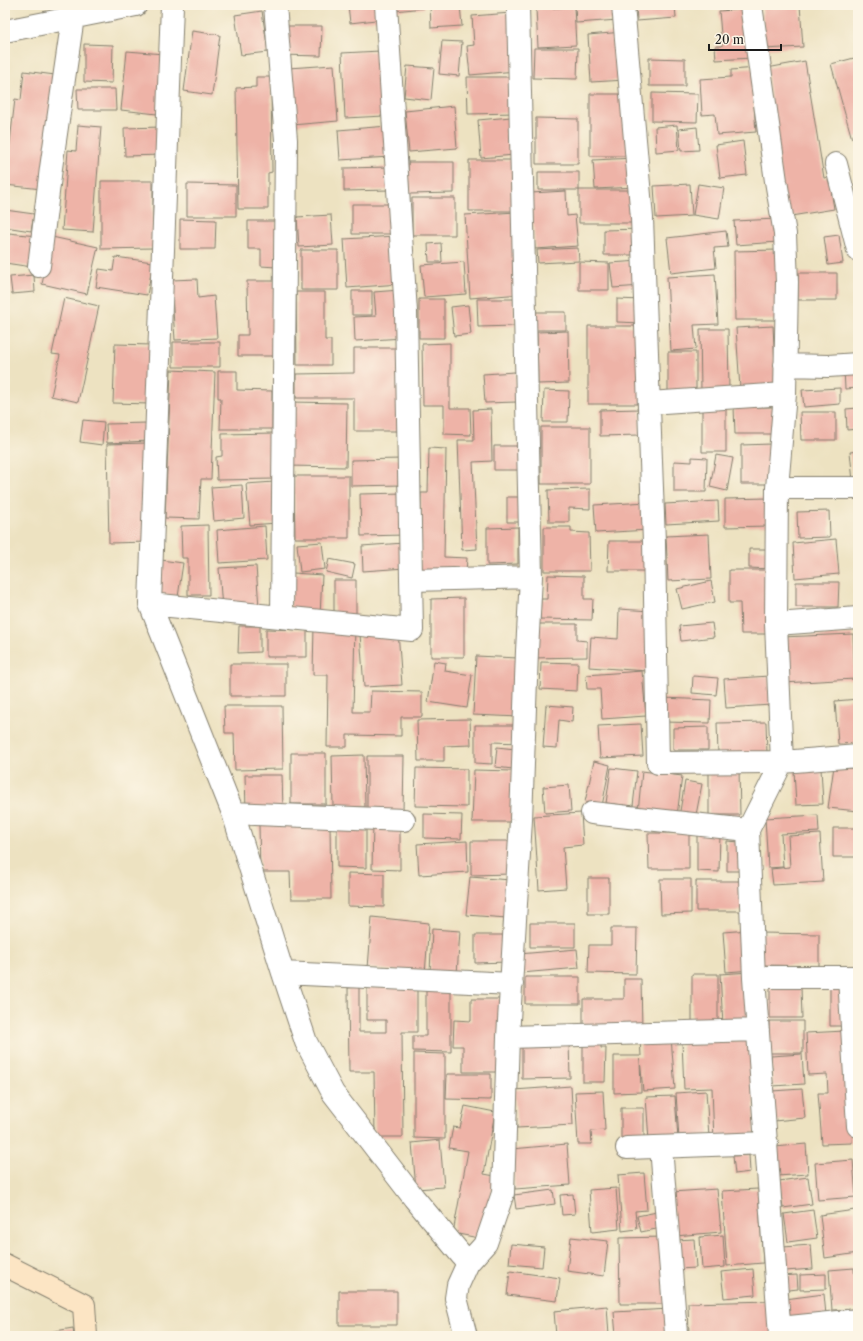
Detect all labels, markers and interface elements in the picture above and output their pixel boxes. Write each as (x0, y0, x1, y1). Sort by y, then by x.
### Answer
scale bar (709, 26, 781, 52)
text: 20 m (715, 32, 744, 47)

